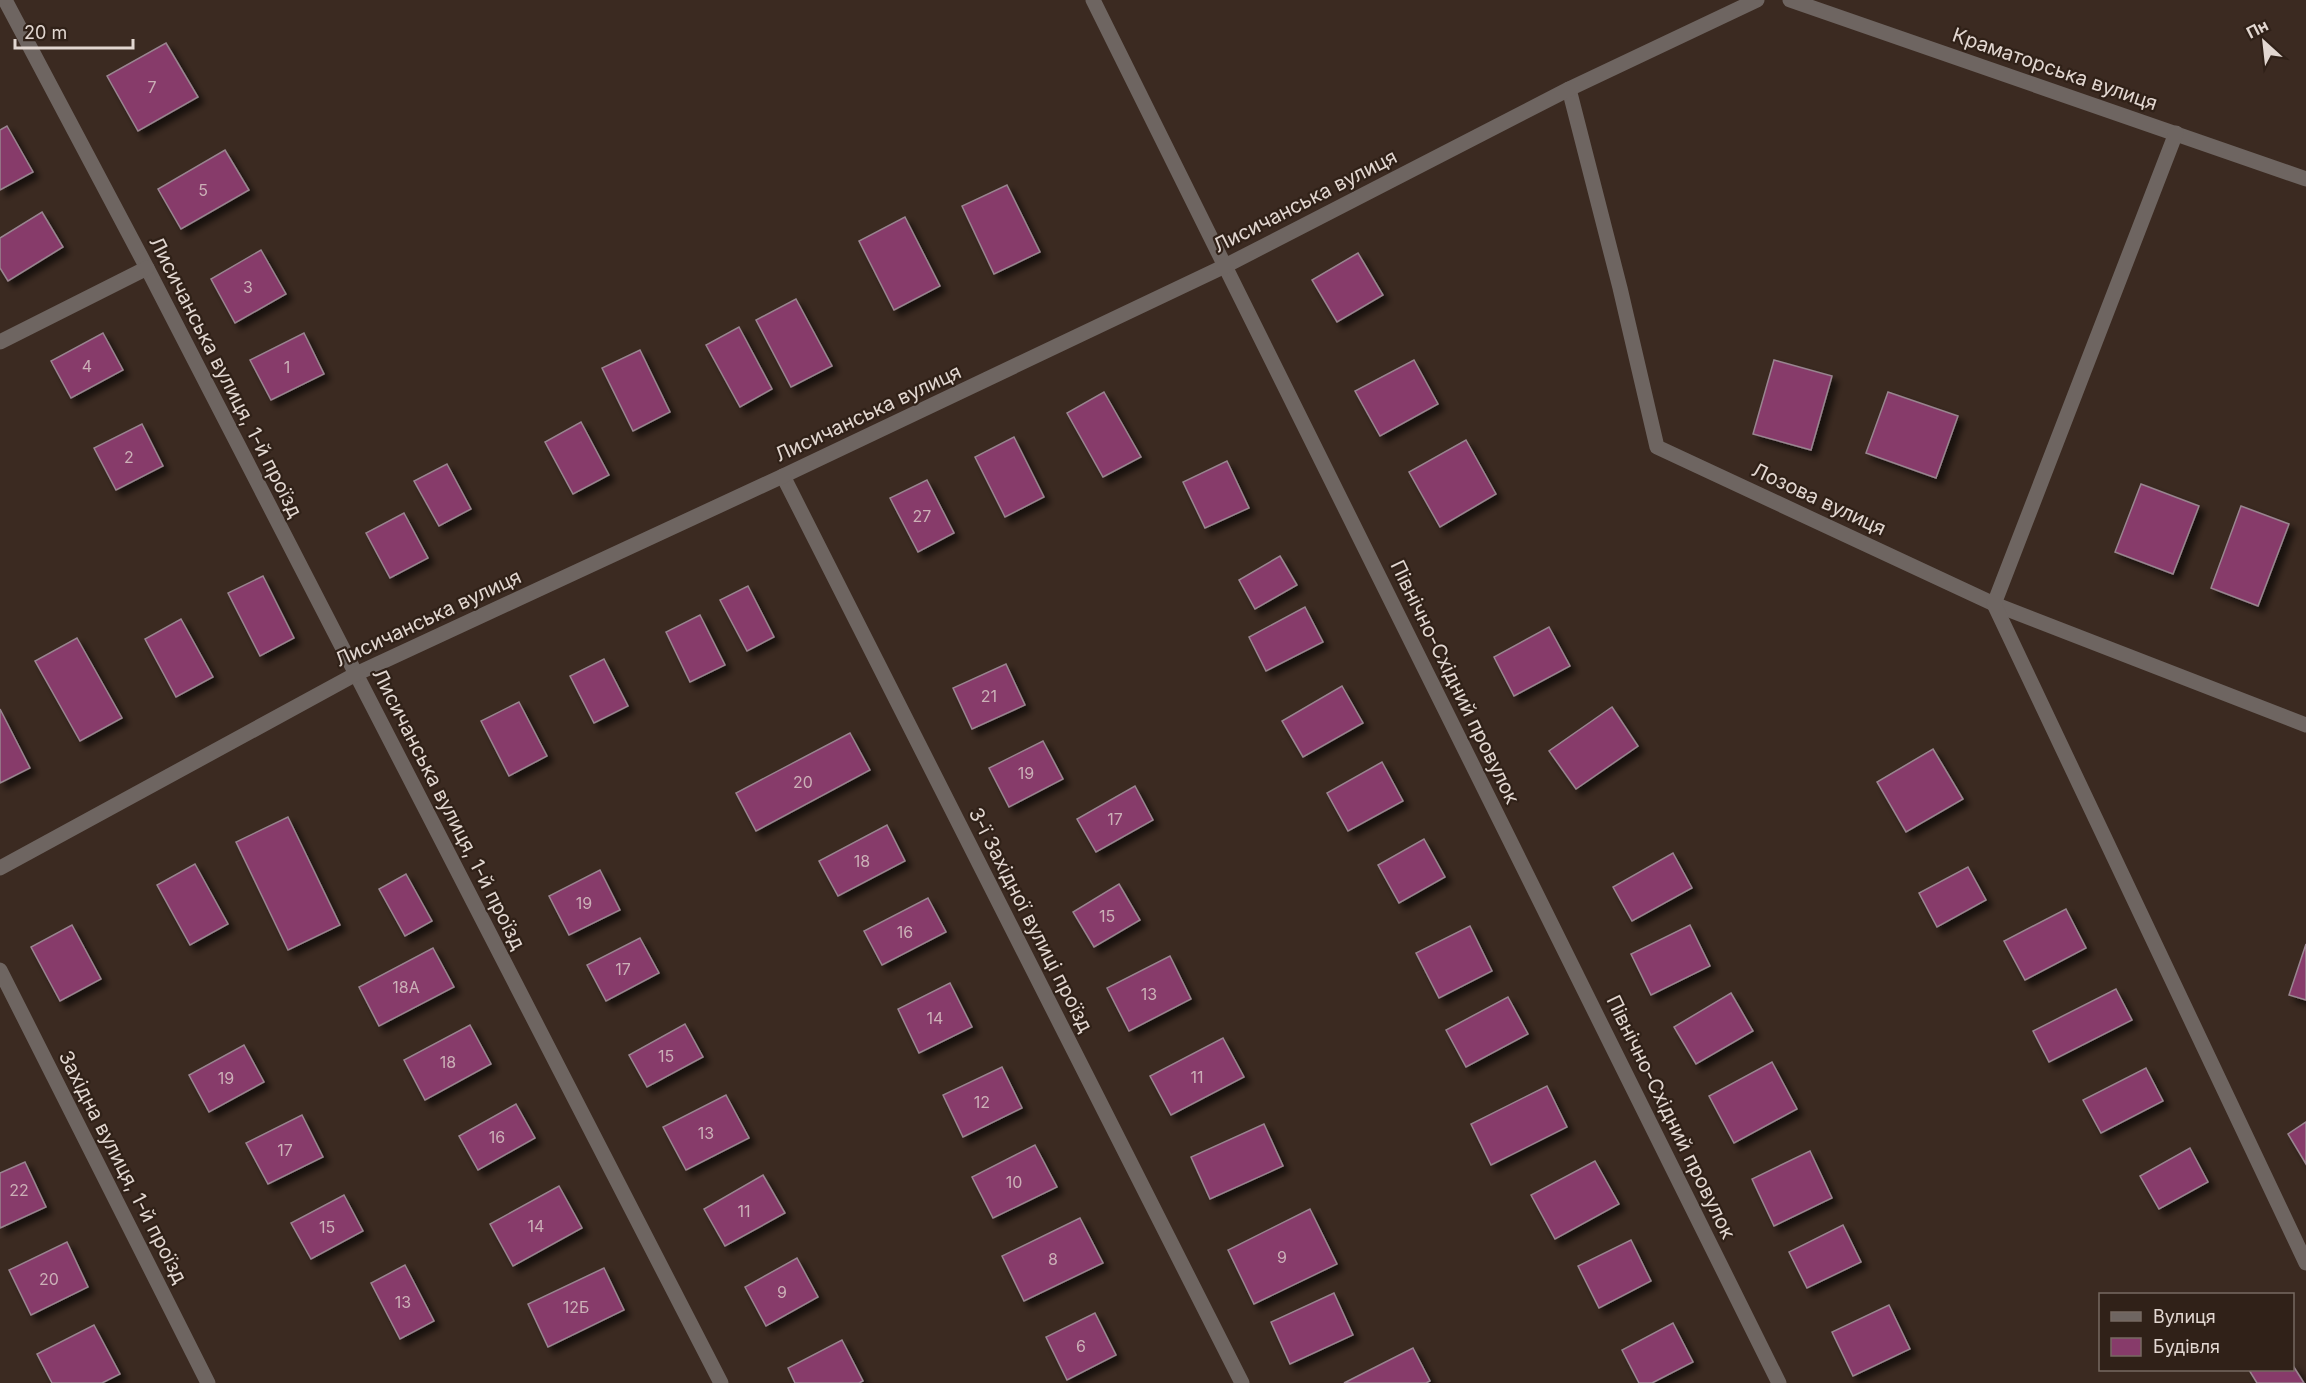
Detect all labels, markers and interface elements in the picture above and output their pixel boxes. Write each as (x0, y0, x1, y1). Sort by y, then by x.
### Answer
scale bar (15, 12, 134, 50)
north arrow (2234, 12, 2294, 72)
text: Пн (2243, 15, 2271, 43)
text: 20 m (24, 22, 67, 43)
street label: Краматорська вулиця (1949, 23, 2161, 115)
house number: 7 (147, 77, 157, 97)
street label: Лисичанська вулиця (1209, 144, 1401, 258)
house number: 5 (198, 180, 208, 200)
street label: Лисичанська вулиця, 1-й проїзд (144, 232, 308, 522)
house number: 3 (243, 277, 253, 297)
house number: 4 (82, 356, 92, 376)
house number: 1 (284, 357, 290, 377)
street label: Лисичанська вулиця (771, 359, 965, 467)
house number: 2 (124, 447, 134, 467)
street label: Лозова вулиця (1748, 457, 1890, 541)
house number: 27 (913, 506, 931, 526)
street label: Північно-Східний провулок (1385, 556, 1525, 808)
street label: Лисичанська вулиця (331, 564, 525, 672)
street label: Лисичанська вулиця, 1-й проїзд (367, 664, 531, 954)
house number: 21 (981, 686, 997, 706)
house number: 19 (1018, 763, 1034, 783)
house number: 20 (793, 772, 813, 792)
street label: 3-ї Західної вулиці проїзд (964, 804, 1098, 1036)
house number: 17 (1107, 809, 1123, 829)
house number: 18 (854, 851, 870, 871)
house number: 19 (576, 893, 592, 913)
house number: 15 (1099, 906, 1115, 926)
house number: 16 (897, 922, 913, 942)
house number: 17 (615, 959, 631, 979)
house number: 18А (392, 977, 420, 997)
house number: 13 (1141, 984, 1157, 1004)
street label: Північно-Східний провулок (1601, 991, 1741, 1243)
house number: 14 (927, 1008, 943, 1028)
house number: 15 (658, 1046, 674, 1066)
street label: Західна вулиця, 1-й проїзд (54, 1047, 192, 1287)
house number: 18 (440, 1052, 456, 1072)
house number: 11 (1190, 1067, 1204, 1087)
house number: 19 (218, 1068, 234, 1088)
house number: 12 (974, 1092, 990, 1112)
house number: 13 (698, 1123, 714, 1143)
house number: 16 (489, 1127, 505, 1147)
house number: 17 (277, 1140, 293, 1160)
house number: 10 (1006, 1172, 1022, 1192)
house number: 22 (9, 1180, 29, 1200)
house number: 11 (737, 1201, 751, 1221)
house number: 14 (528, 1216, 544, 1236)
house number: 15 (319, 1217, 335, 1237)
house number: 9 (1277, 1247, 1287, 1267)
house number: 8 (1048, 1249, 1058, 1269)
house number: 20 (39, 1269, 59, 1289)
house number: 9 (777, 1282, 787, 1302)
house number: 13 (395, 1292, 411, 1312)
legend (2099, 1293, 2294, 1371)
house number: 12Б (563, 1297, 589, 1317)
text: Вулиця (2153, 1306, 2216, 1327)
house number: 6 (1076, 1336, 1086, 1356)
text: Будівля (2153, 1336, 2220, 1357)

